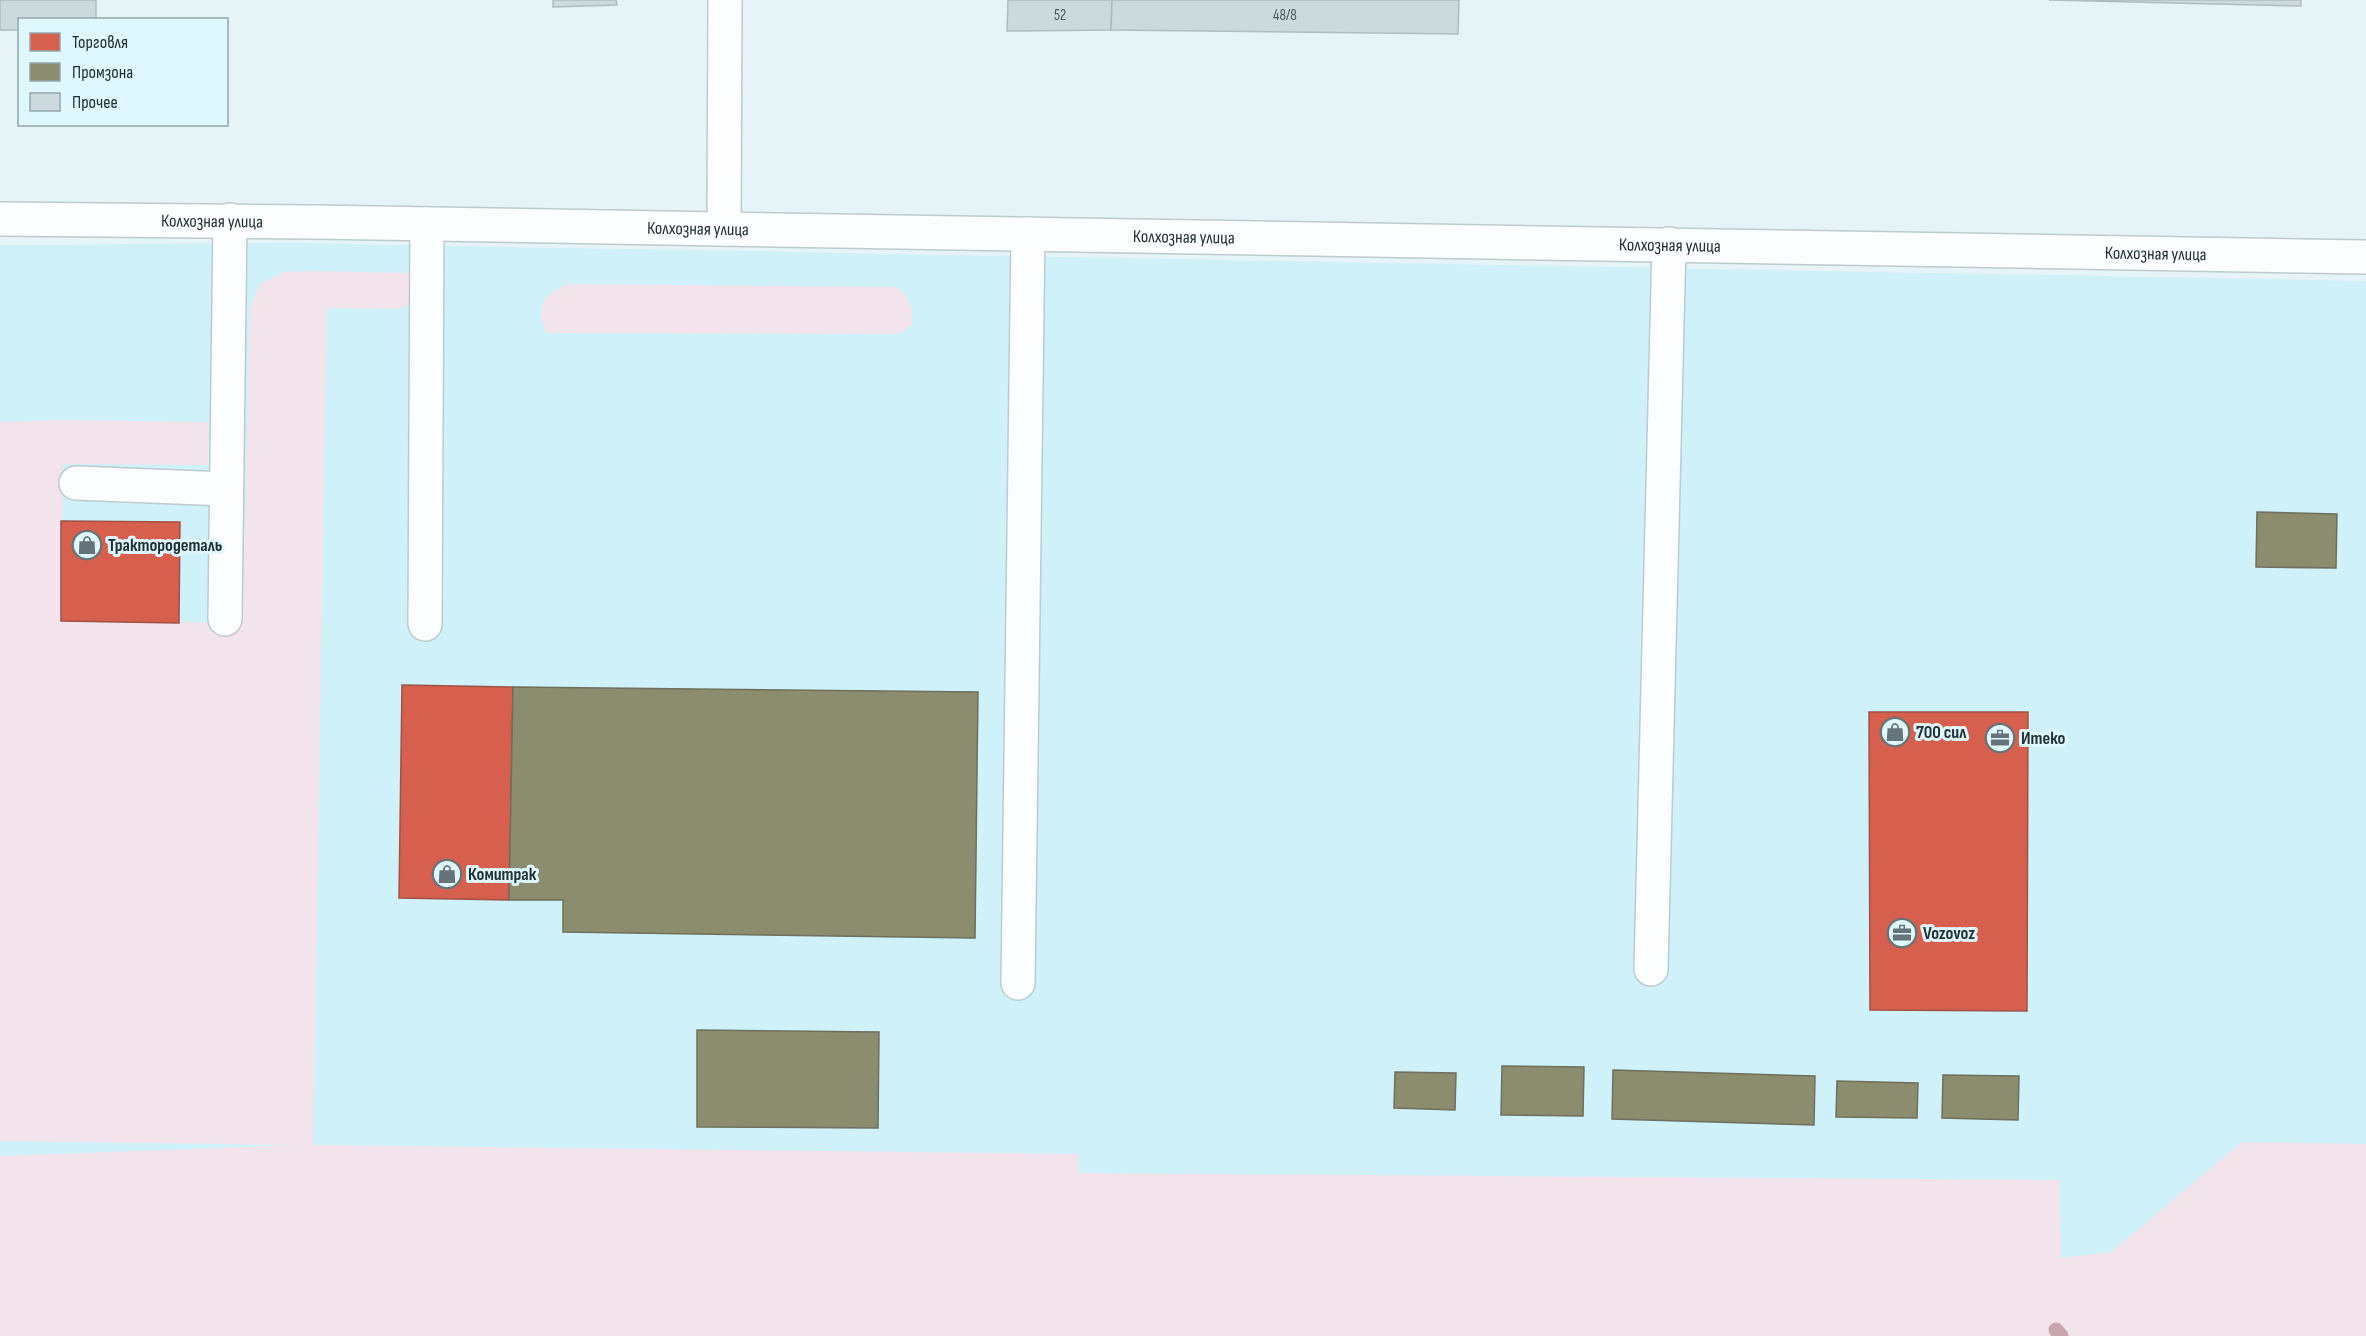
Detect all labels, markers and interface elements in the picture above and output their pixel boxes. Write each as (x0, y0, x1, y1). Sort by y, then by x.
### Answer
house number: 52 (1054, 6, 1066, 25)
house number: 48/8 (1273, 6, 1297, 25)
legend (18, 18, 228, 126)
text: Торговля (72, 32, 128, 53)
text: Промзона (72, 62, 133, 83)
text: Прочее (72, 92, 118, 113)
street label: Колхозная улица (161, 210, 263, 232)
street label: Колхозная улица (647, 217, 749, 240)
street label: Колхозная улица (1133, 225, 1235, 248)
street label: Колхозная улица (1619, 234, 1721, 256)
street label: Колхозная улица (2105, 242, 2207, 265)
shop icon: Трактородеталь (71, 529, 103, 561)
place label: Трактородеталь (108, 535, 222, 556)
shop icon: 700 сил (1879, 716, 1911, 748)
place label: 700 сил (1916, 722, 1967, 743)
office icon: Итеко (1984, 722, 2016, 754)
place label: Итеко (2021, 728, 2066, 749)
shop icon: Комитрак (431, 858, 463, 890)
place label: Комитрак (468, 864, 537, 885)
office icon: Vozovoz (1886, 917, 1918, 949)
place label: Vozovoz (1923, 923, 1975, 944)

